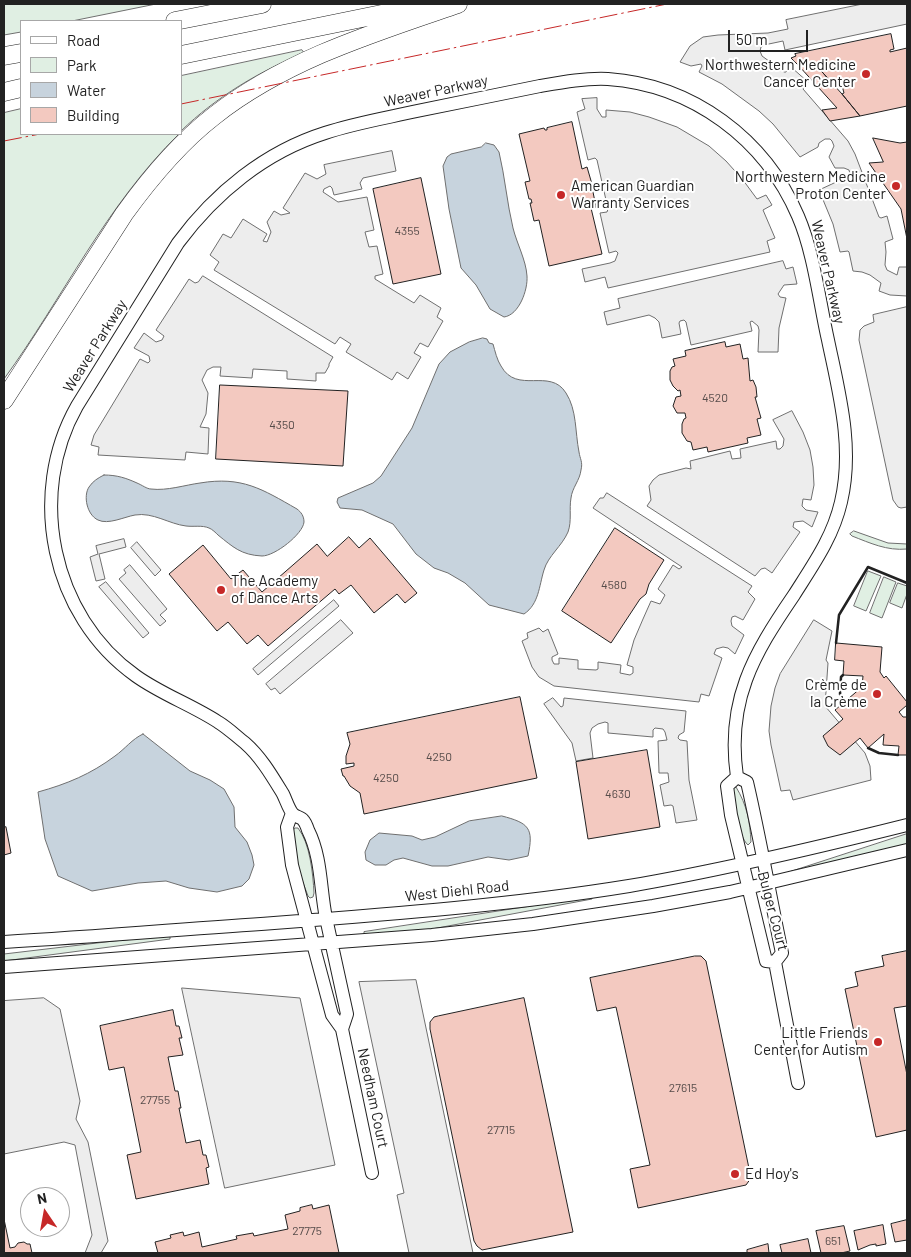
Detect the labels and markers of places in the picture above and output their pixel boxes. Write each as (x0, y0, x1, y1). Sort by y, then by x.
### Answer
place label: Northwestern Medicine Cancer Center (705, 56, 856, 91)
marker: Northwestern Medicine Cancer Center (860, 68, 872, 80)
place label: Northwestern Medicine Proton Center (735, 168, 886, 203)
place label: American Guardian Warranty Services (571, 177, 694, 212)
marker: Northwestern Medicine Proton Center (890, 180, 902, 192)
marker: American Guardian Warranty Services (555, 189, 567, 201)
place label: The Academy of Dance Arts (231, 572, 318, 607)
marker: The Academy of Dance Arts (215, 584, 227, 596)
place label: Crème de la Crème (805, 676, 867, 711)
marker: Crème de la Crème (871, 688, 883, 700)
place label: Little Friends Center for Autism (754, 1024, 868, 1059)
marker: Little Friends Center for Autism (872, 1036, 884, 1048)
place label: Ed Hoy's (745, 1165, 799, 1183)
marker: Ed Hoy's (729, 1168, 741, 1180)

